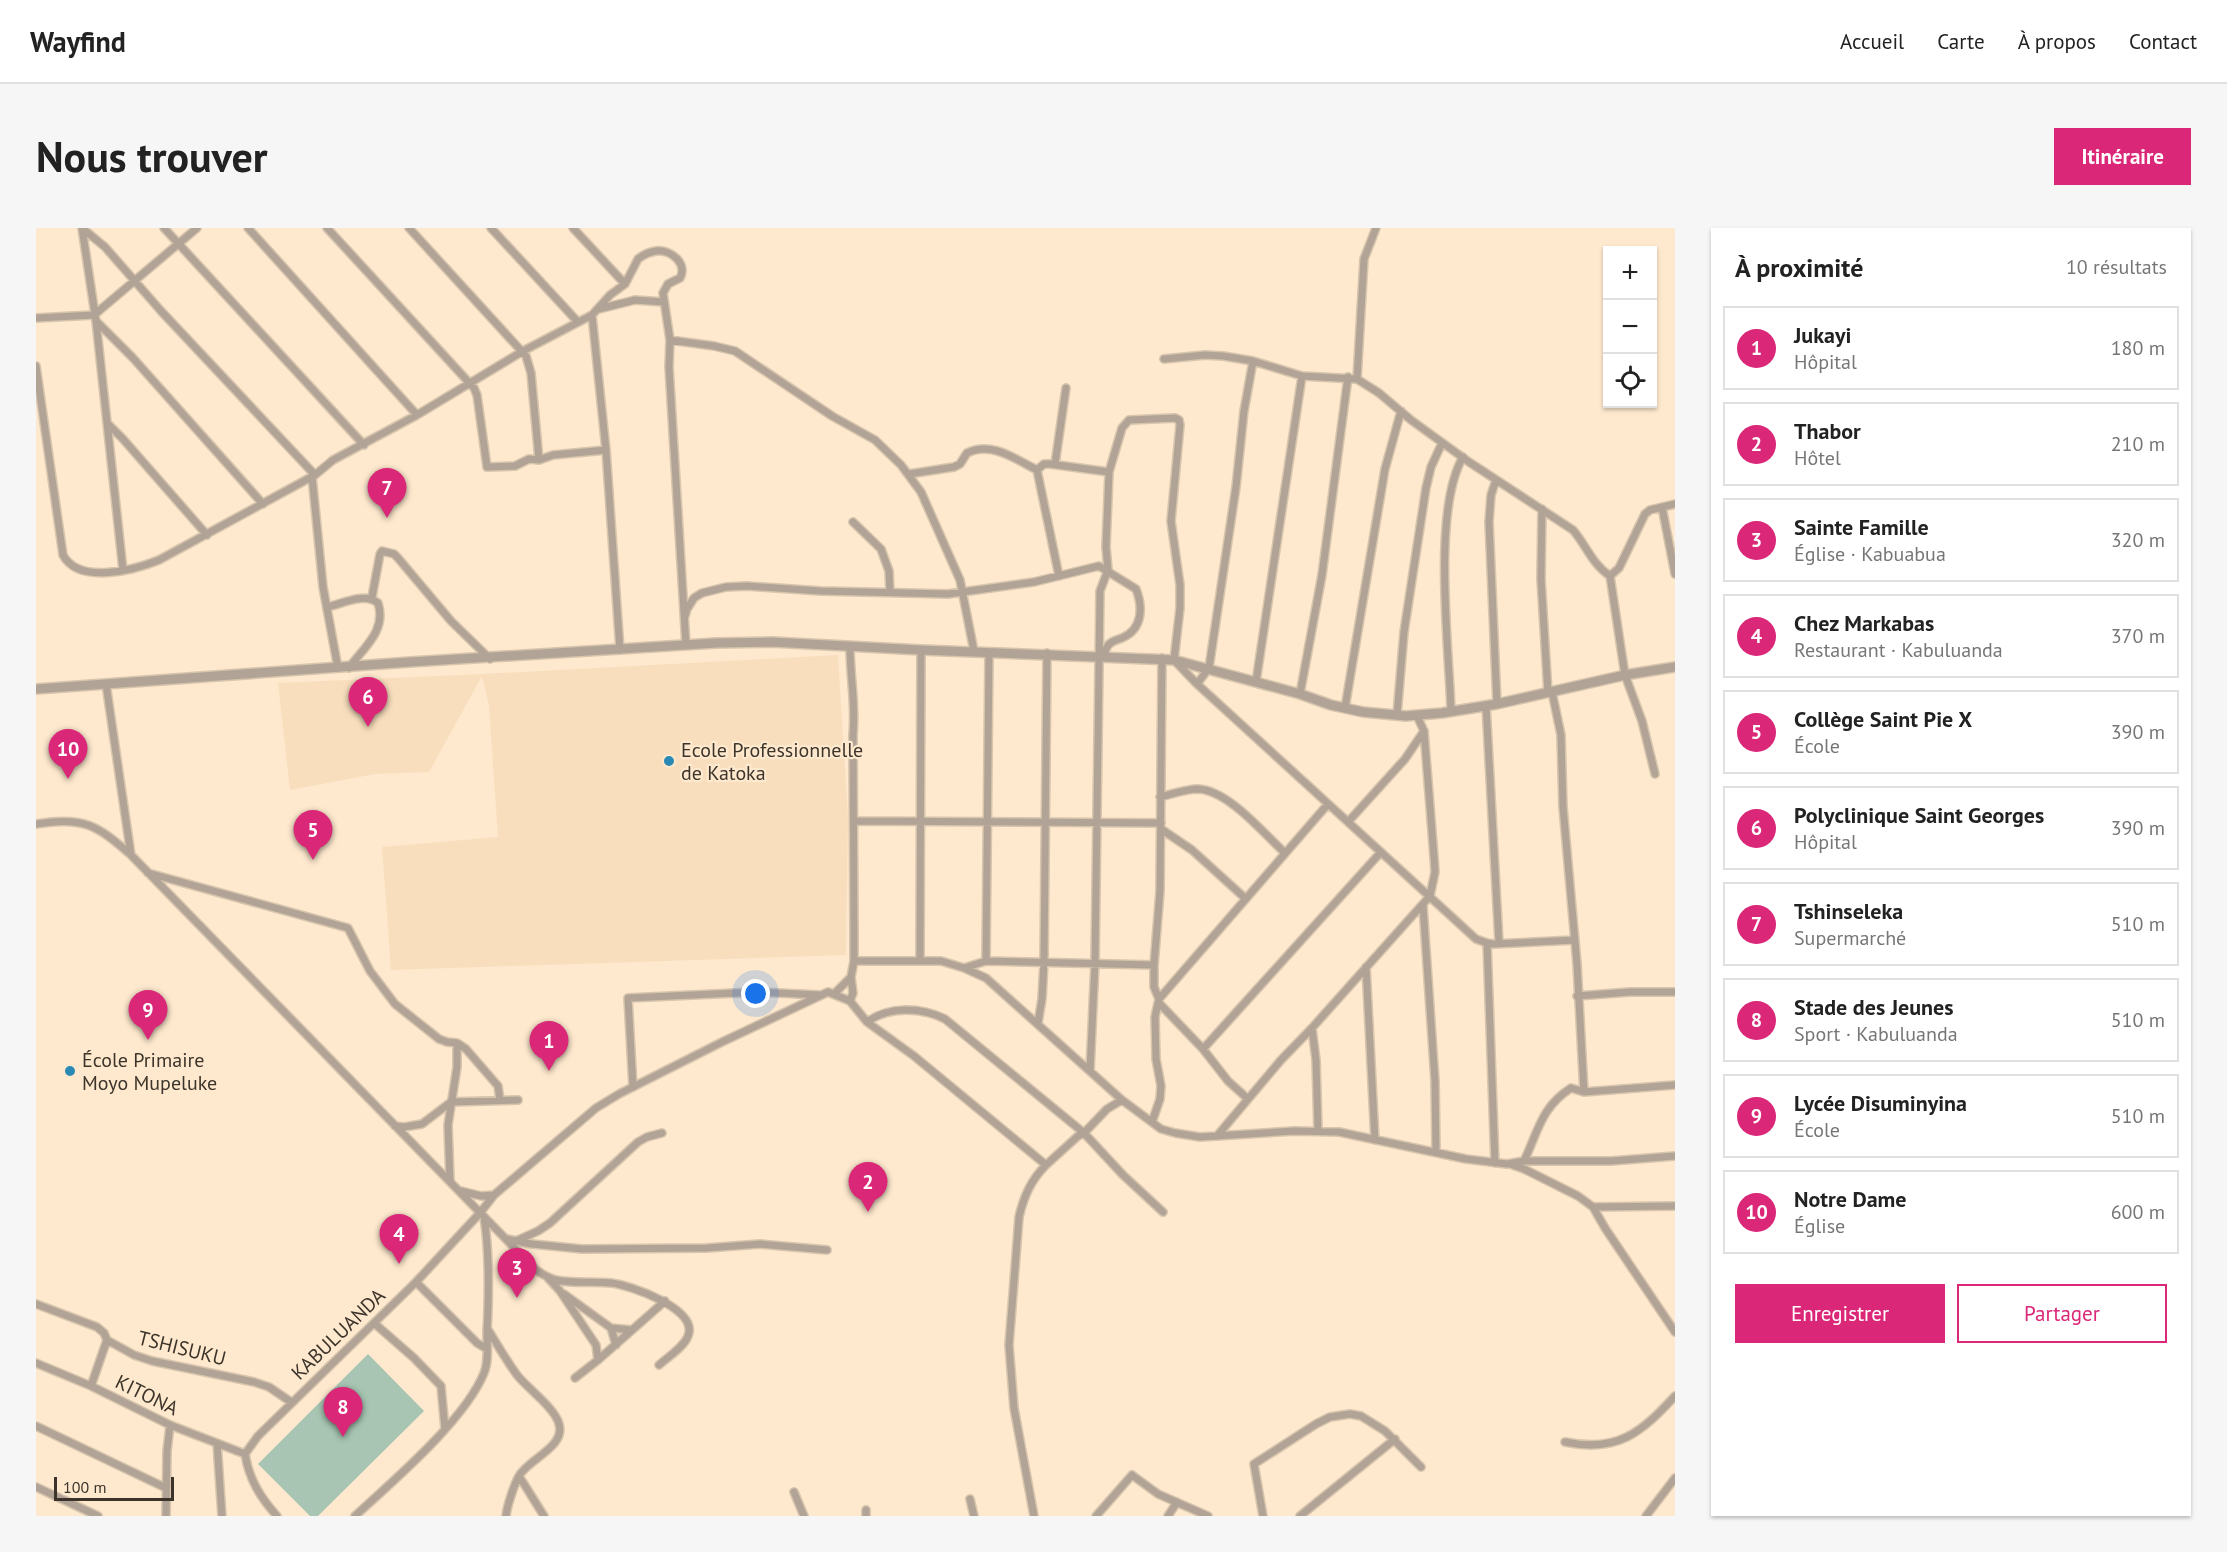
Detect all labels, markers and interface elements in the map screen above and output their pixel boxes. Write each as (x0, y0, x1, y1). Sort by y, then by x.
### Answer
text: Wayfind (30, 23, 126, 60)
text: Accueil (1840, 28, 1904, 55)
text: Carte (1937, 28, 1985, 55)
text: À propos (2018, 28, 2096, 55)
text: Contact (2129, 28, 2197, 55)
button: Itinéraire (2054, 128, 2191, 185)
text: Nous trouver (36, 129, 267, 184)
map controls (1603, 246, 1657, 408)
button: + (1603, 246, 1657, 300)
text: À proximité (1735, 251, 1863, 284)
text: 10 résultats (2066, 254, 2167, 280)
button: − (1603, 300, 1657, 354)
text: Jukayi (1794, 321, 1851, 349)
text: 1 (1751, 335, 1762, 361)
text: 180 m (2111, 335, 2165, 361)
text: Hôpital (1794, 349, 1857, 375)
button: locate (1603, 354, 1657, 408)
text: Thabor (1794, 417, 1861, 445)
text: 2 (1751, 431, 1762, 457)
text: 210 m (2111, 431, 2165, 457)
text: Hôtel (1794, 445, 1841, 471)
pin: 7 (368, 468, 406, 518)
text: Sainte Famille (1794, 513, 1929, 541)
text: 3 (1751, 527, 1762, 553)
text: 320 m (2111, 527, 2165, 553)
text: Église · Kabuabua (1794, 541, 1946, 567)
text: Chez Markabas (1794, 609, 1934, 637)
text: 4 (1751, 623, 1762, 649)
text: 370 m (2111, 623, 2165, 649)
text: Restaurant · Kabuluanda (1794, 637, 2003, 663)
pin: 6 (348, 678, 388, 727)
text: Collège Saint Pie X (1794, 705, 1972, 733)
text: 5 (1751, 719, 1762, 745)
text: 390 m (2111, 719, 2165, 745)
pin: 10 (48, 730, 87, 779)
text: École (1794, 733, 1840, 759)
place label: Ecole Professionnelle de Katoka (681, 737, 863, 786)
marker: Ecole Professionnelle de Katoka (662, 754, 676, 768)
text: Polyclinique Saint Georges (1794, 801, 2044, 829)
pin: 5 (294, 810, 332, 860)
text: 6 (1751, 815, 1762, 841)
text: 390 m (2111, 815, 2165, 841)
text: Hôpital (1794, 829, 1857, 855)
text: Tshinseleka (1794, 897, 1903, 925)
text: 7 (1751, 911, 1762, 937)
text: 510 m (2111, 911, 2165, 937)
text: Supermarché (1794, 925, 1906, 951)
your location (741, 979, 770, 1008)
pin: 9 (128, 990, 168, 1040)
text: Stade des Jeunes (1794, 993, 1954, 1021)
text: 8 (1751, 1007, 1762, 1033)
text: 510 m (2111, 1007, 2165, 1033)
text: Sport · Kabuluanda (1794, 1021, 1958, 1047)
pin: 1 (530, 1022, 568, 1071)
place label: École Primaire Moyo Mupeluke (82, 1047, 217, 1096)
marker: École Primaire Moyo Mupeluke (63, 1064, 77, 1078)
text: Lycée Disuminyina (1794, 1089, 1967, 1117)
text: 9 (1751, 1103, 1762, 1129)
text: 510 m (2111, 1103, 2165, 1129)
text: École (1794, 1117, 1840, 1143)
pin: 2 (848, 1162, 888, 1212)
text: Notre Dame (1794, 1185, 1906, 1213)
text: 10 (1745, 1199, 1768, 1225)
text: 600 m (2111, 1199, 2165, 1225)
text: Église (1794, 1213, 1845, 1239)
pin: 4 (380, 1214, 418, 1264)
pin: 3 (498, 1248, 536, 1298)
street label: KABULUANDA (286, 1282, 391, 1385)
button: Enregistrer (1735, 1284, 1945, 1343)
button: Partager (1957, 1284, 2167, 1343)
street label: TSHISUKU (135, 1325, 229, 1371)
street label: KITONA (111, 1369, 183, 1422)
pin: 8 (324, 1388, 362, 1437)
scale bar (54, 1474, 174, 1502)
text: 100 m (63, 1477, 106, 1497)

